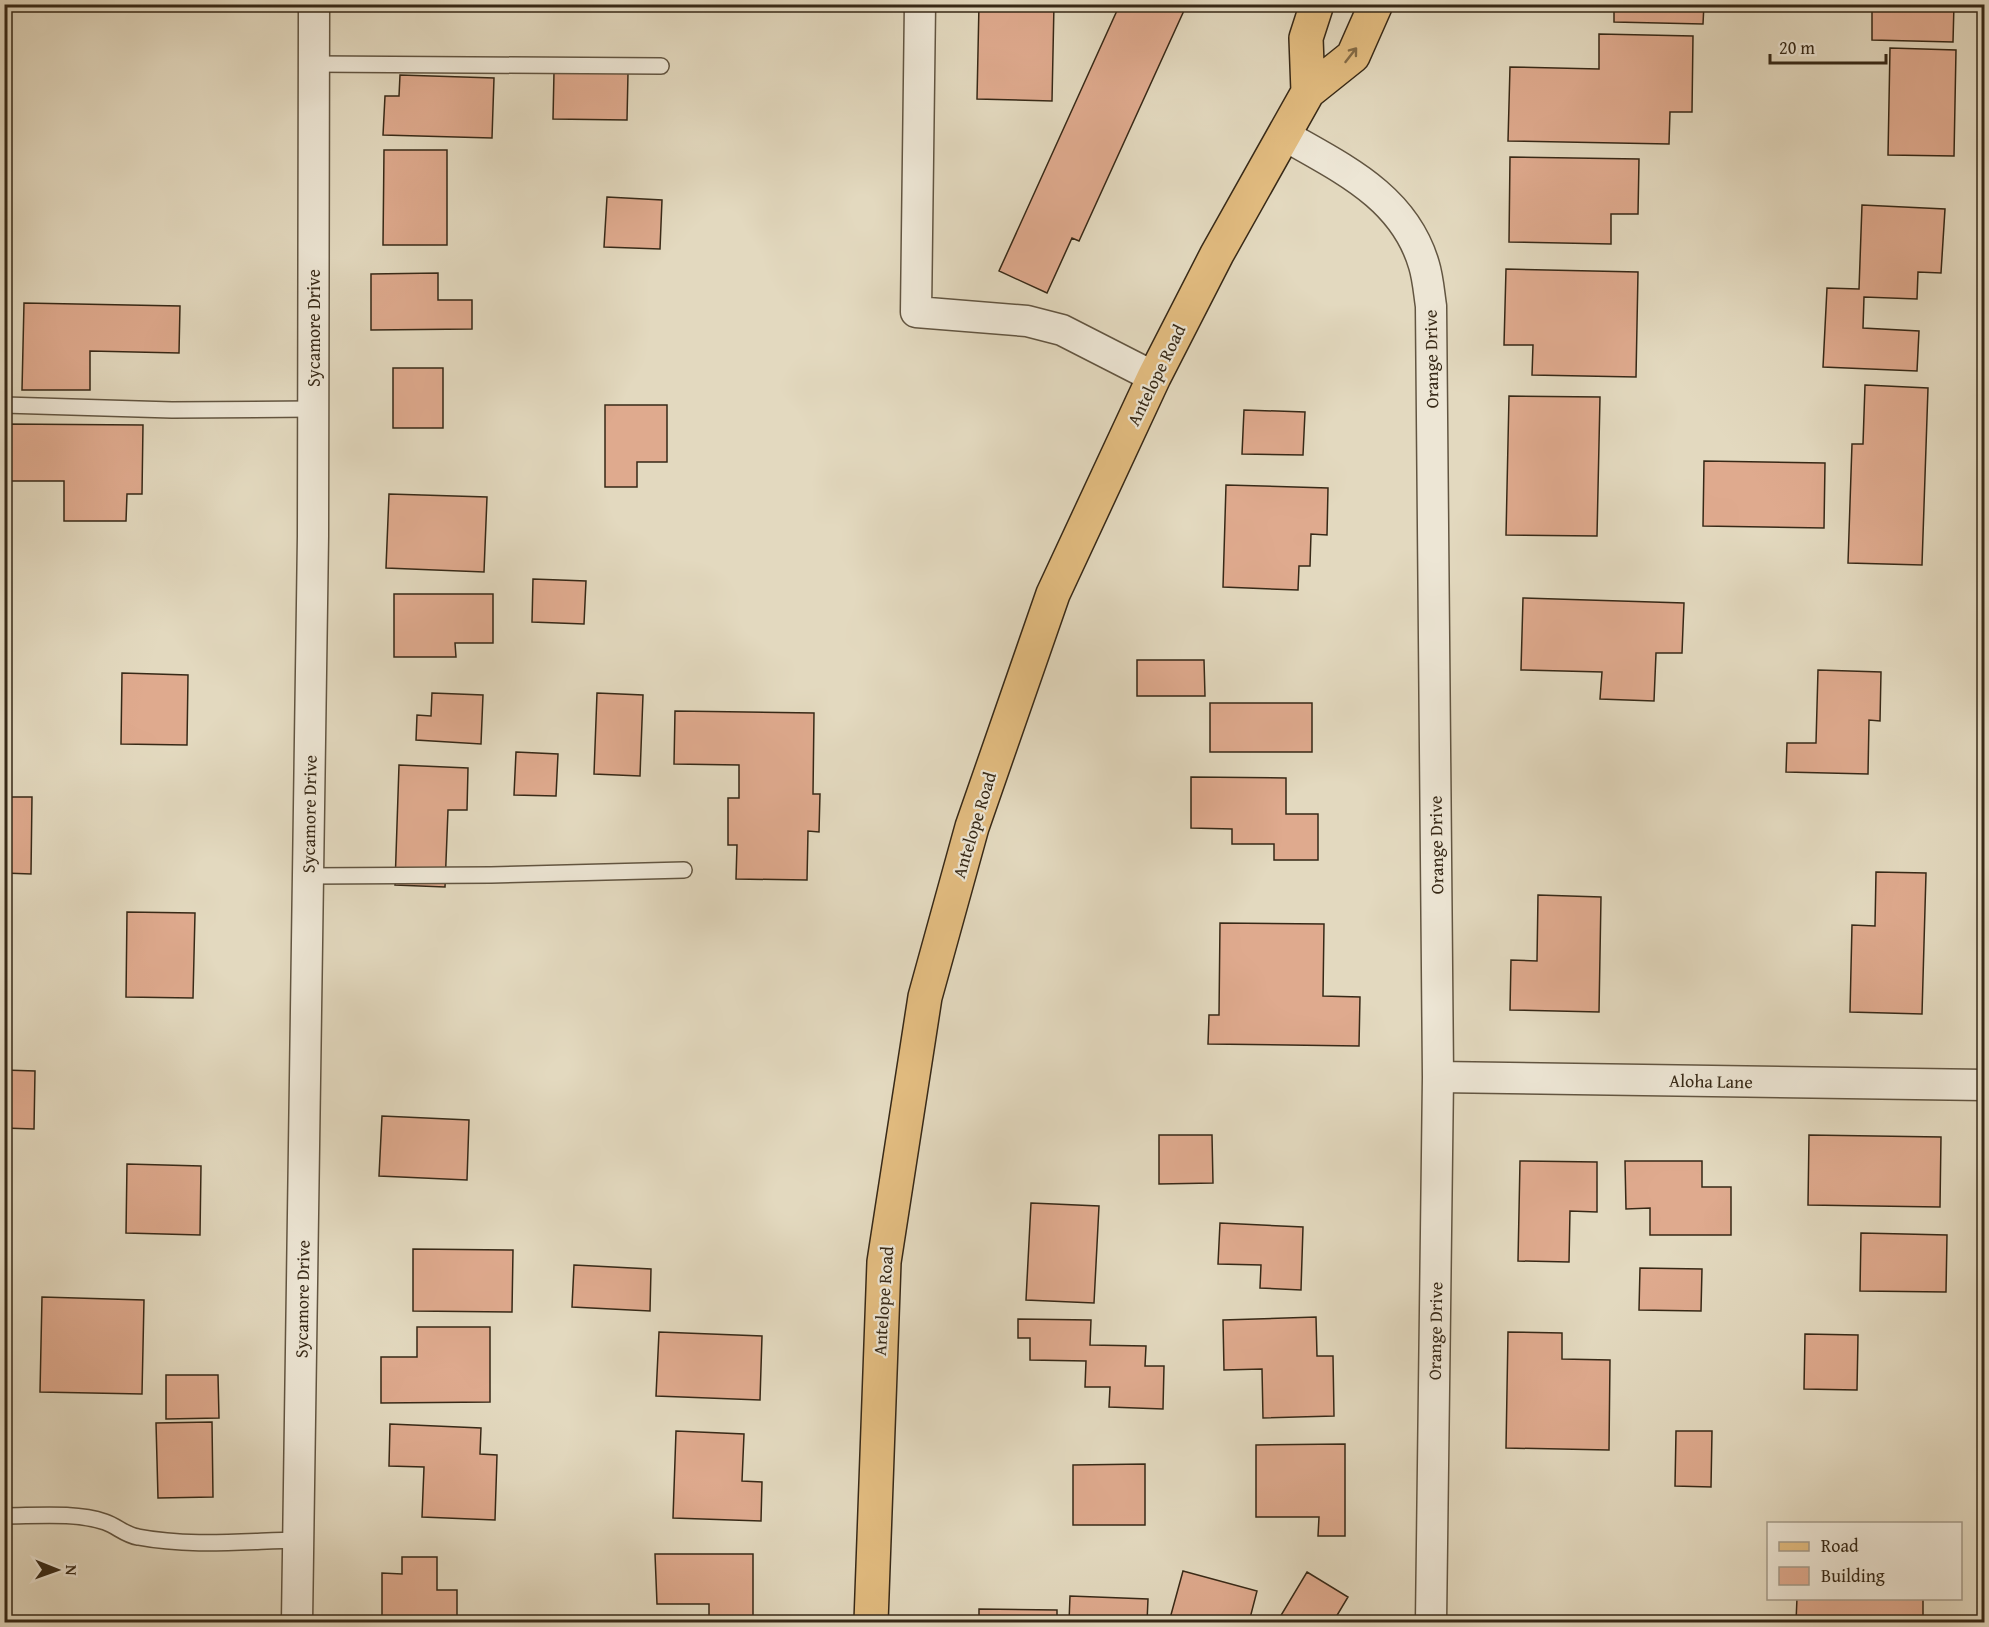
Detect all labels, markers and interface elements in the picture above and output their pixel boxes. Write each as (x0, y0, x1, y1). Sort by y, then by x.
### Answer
scale bar (1770, 27, 1886, 65)
text: 20 m (1779, 34, 1815, 61)
one-way arrow (1344, 47, 1357, 63)
street label: Sycamore Drive (300, 269, 327, 387)
street label: Orange Drive (1417, 309, 1445, 409)
street label: Antelope Road (1120, 319, 1192, 430)
street label: Sycamore Drive (294, 755, 324, 873)
street label: Antelope Road (945, 768, 1003, 881)
street label: Orange Drive (1422, 795, 1450, 895)
street label: Aloha Lane (1669, 1067, 1753, 1095)
street label: Sycamore Drive (287, 1240, 317, 1358)
street label: Antelope Road (866, 1245, 900, 1357)
street label: Orange Drive (1421, 1281, 1449, 1381)
legend (1767, 1522, 1962, 1600)
text: Road (1821, 1532, 1859, 1559)
north arrow (27, 1540, 87, 1600)
text: Building (1821, 1562, 1885, 1589)
text: N (60, 1565, 84, 1576)

